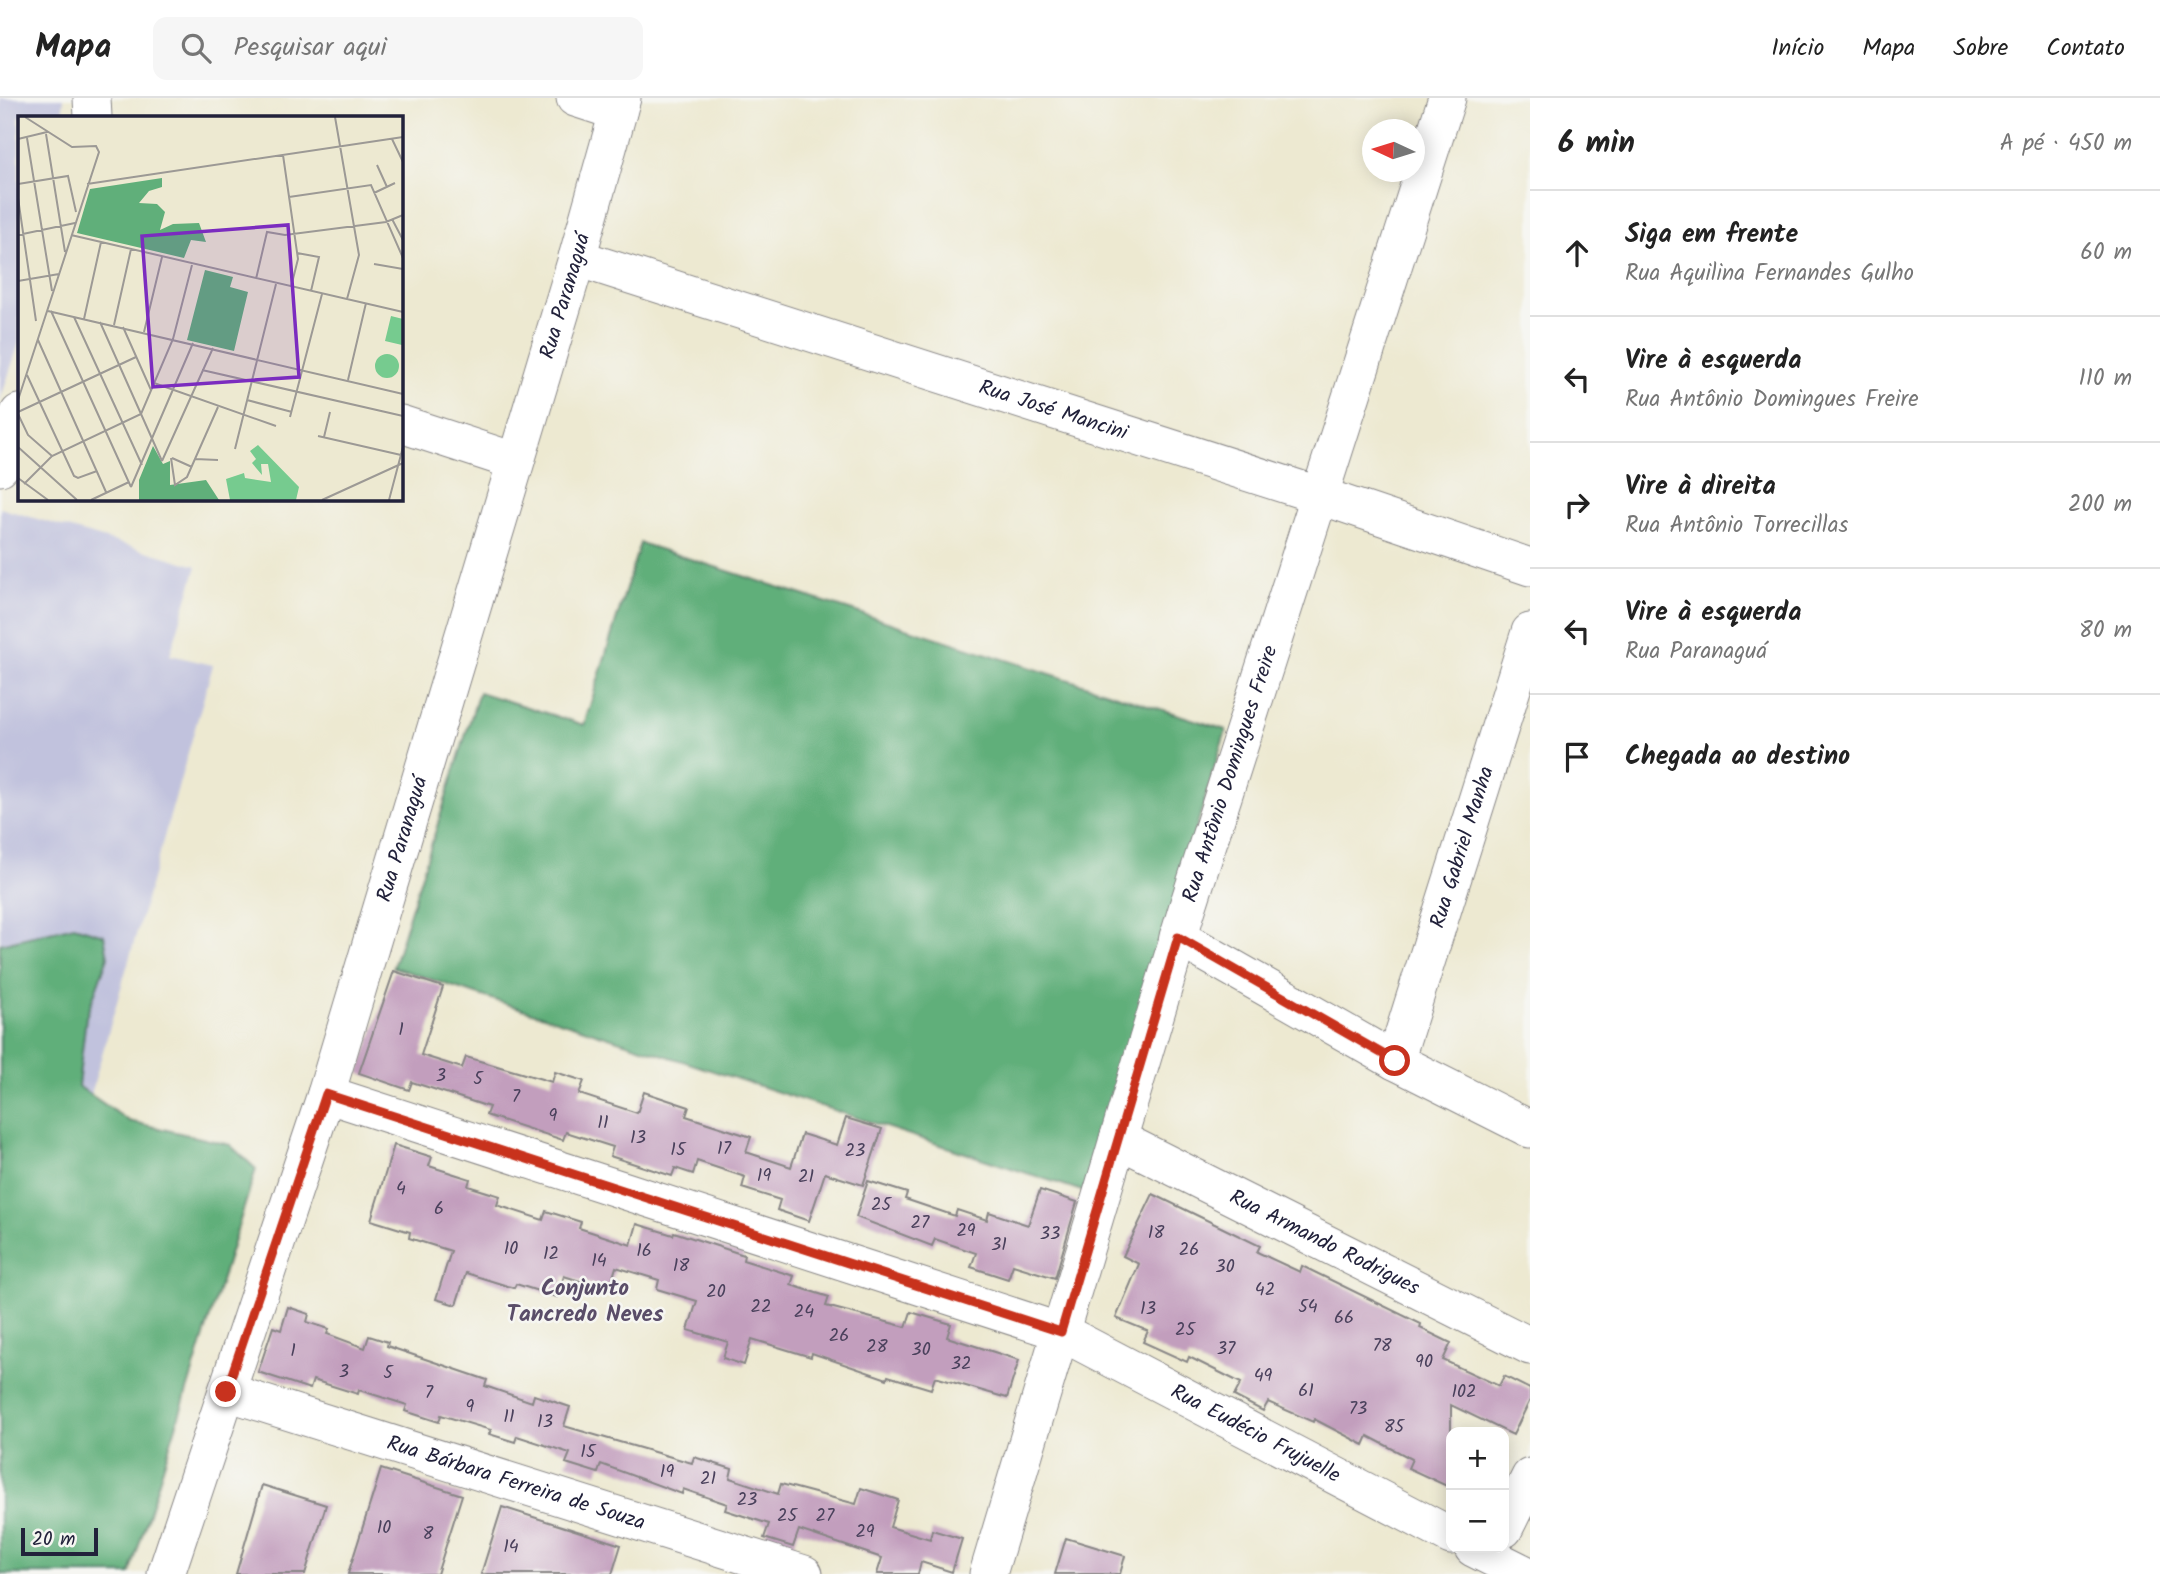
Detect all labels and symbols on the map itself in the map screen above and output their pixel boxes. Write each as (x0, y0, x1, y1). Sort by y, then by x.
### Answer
inset map (18, 116, 402, 500)
north arrow (1362, 119, 1425, 182)
street label: Rua Paranaguá (531, 227, 600, 363)
street label: Rua José Mancini (974, 371, 1133, 450)
street label: Rua Antônio Domingues Freire (1174, 641, 1287, 907)
street label: Rua Gabriel Manha (1421, 762, 1503, 932)
street label: Rua Paranaguá (368, 770, 438, 906)
house number: 1 (398, 1016, 404, 1045)
route start (1379, 1045, 1410, 1076)
house number: 3 (436, 1062, 446, 1091)
house number: 5 (473, 1065, 484, 1094)
house number: 7 (512, 1083, 521, 1112)
house number: 9 (549, 1102, 558, 1131)
house number: 11 (597, 1109, 609, 1138)
house number: 13 (630, 1124, 646, 1153)
house number: 17 (717, 1135, 732, 1164)
house number: 15 (670, 1136, 687, 1165)
house number: 23 (845, 1137, 865, 1166)
house number: 19 (757, 1162, 771, 1191)
house number: 21 (798, 1163, 814, 1192)
house number: 4 (396, 1175, 406, 1204)
street label: Rua Armando Rodrigues (1223, 1181, 1425, 1304)
house number: 25 (871, 1191, 892, 1220)
house number: 6 (434, 1195, 444, 1224)
house number: 27 (911, 1209, 930, 1238)
house number: 29 (956, 1217, 976, 1246)
house number: 18 (1148, 1219, 1164, 1248)
house number: 33 (1040, 1220, 1060, 1249)
house number: 31 (991, 1231, 1007, 1260)
house number: 10 (504, 1235, 518, 1264)
house number: 26 (1179, 1236, 1199, 1265)
house number: 16 (636, 1237, 652, 1266)
house number: 12 (543, 1240, 559, 1269)
house number: 14 (591, 1247, 607, 1276)
house number: 18 (673, 1252, 689, 1281)
house number: 30 (1215, 1253, 1235, 1282)
district label: Conjunto Tancredo Neves (507, 1271, 664, 1333)
house number: 42 (1255, 1276, 1275, 1305)
house number: 20 (706, 1278, 726, 1307)
house number: 22 (751, 1293, 771, 1322)
house number: 54 (1298, 1293, 1318, 1322)
house number: 13 (1140, 1295, 1156, 1324)
house number: 24 (794, 1298, 814, 1327)
house number: 66 (1334, 1304, 1354, 1333)
house number: 25 (1175, 1316, 1196, 1345)
house number: 26 (829, 1322, 849, 1351)
house number: 78 (1372, 1332, 1392, 1361)
house number: 28 (866, 1333, 888, 1362)
house number: 37 (1217, 1335, 1236, 1364)
house number: 30 (911, 1336, 931, 1365)
house number: 1 (290, 1337, 296, 1366)
house number: 90 (1415, 1348, 1433, 1377)
house number: 32 (951, 1350, 971, 1379)
house number: 3 (339, 1358, 349, 1387)
house number: 5 (383, 1359, 394, 1388)
house number: 49 (1254, 1362, 1273, 1391)
route end (210, 1376, 241, 1407)
street label: Rua Eudécio Frujuelle (1165, 1376, 1347, 1492)
house number: 61 (1298, 1377, 1314, 1406)
house number: 102 (1451, 1378, 1477, 1407)
house number: 7 (425, 1379, 434, 1408)
house number: 9 (466, 1393, 475, 1422)
house number: 73 (1349, 1395, 1367, 1424)
house number: 11 (503, 1403, 515, 1432)
house number: 13 (537, 1408, 553, 1437)
house number: 85 (1384, 1413, 1406, 1442)
street label: Rua Bárbara Ferreira de Souza (383, 1427, 649, 1539)
house number: 15 (580, 1438, 597, 1467)
house number: 19 (660, 1458, 674, 1487)
house number: 21 (700, 1465, 716, 1494)
house number: 23 (737, 1486, 757, 1515)
house number: 25 (777, 1502, 798, 1531)
house number: 27 (816, 1502, 835, 1531)
house number: 10 (377, 1514, 391, 1543)
house number: 29 (855, 1518, 875, 1547)
house number: 8 (423, 1520, 434, 1549)
scale bar (21, 1525, 98, 1557)
house number: 14 (503, 1533, 519, 1562)

